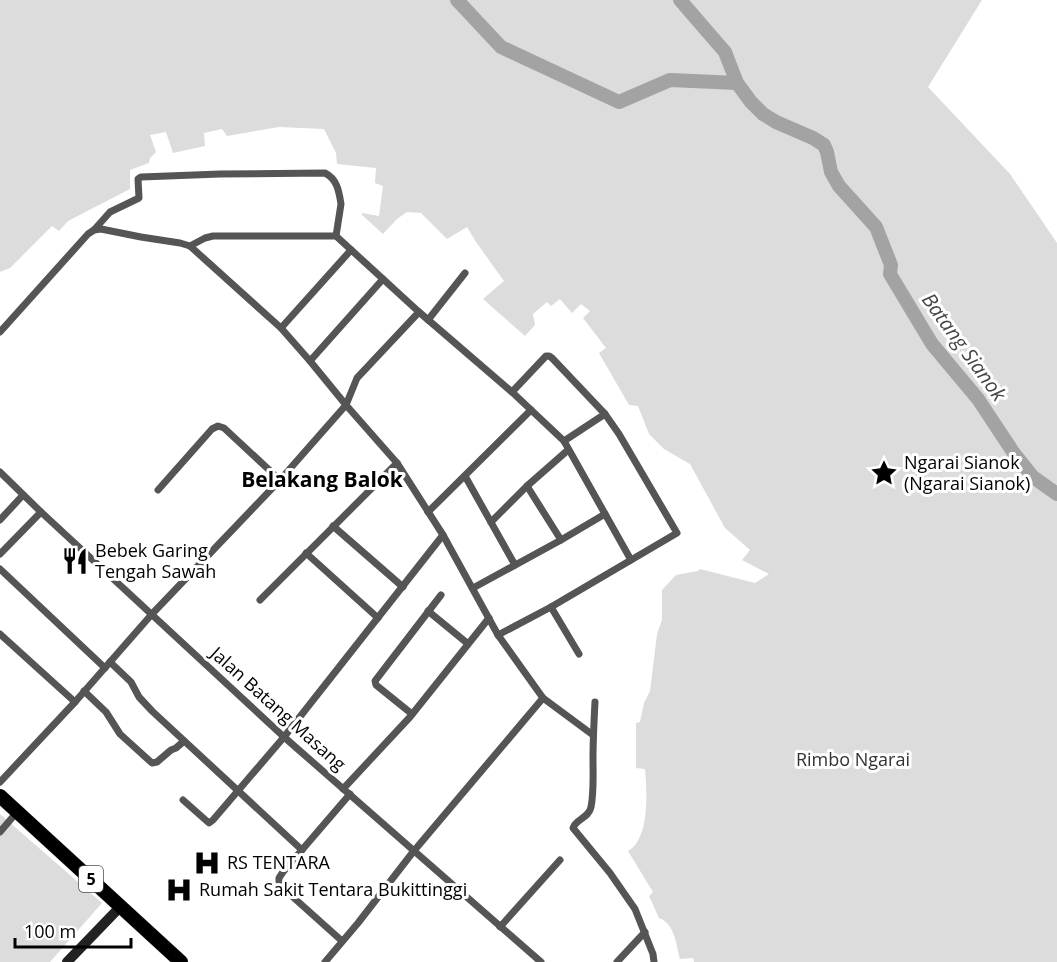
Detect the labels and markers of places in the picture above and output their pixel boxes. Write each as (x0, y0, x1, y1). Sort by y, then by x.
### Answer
place label: Ngarai Sianok (Ngarai Sianok) (904, 450, 1030, 495)
place icon: Ngarai Sianok (Ngarai Sianok) (869, 458, 899, 488)
place label: Bebek Garing Tengah Sawah (95, 538, 216, 583)
restaurant icon: Bebek Garing Tengah Sawah (60, 546, 90, 576)
hospital icon: RS TENTARA (192, 848, 222, 878)
place label: RS TENTARA (227, 850, 331, 874)
hospital icon: Rumah Sakit Tentara Bukittinggi (164, 875, 194, 905)
place label: Rumah Sakit Tentara Bukittinggi (199, 877, 467, 901)

